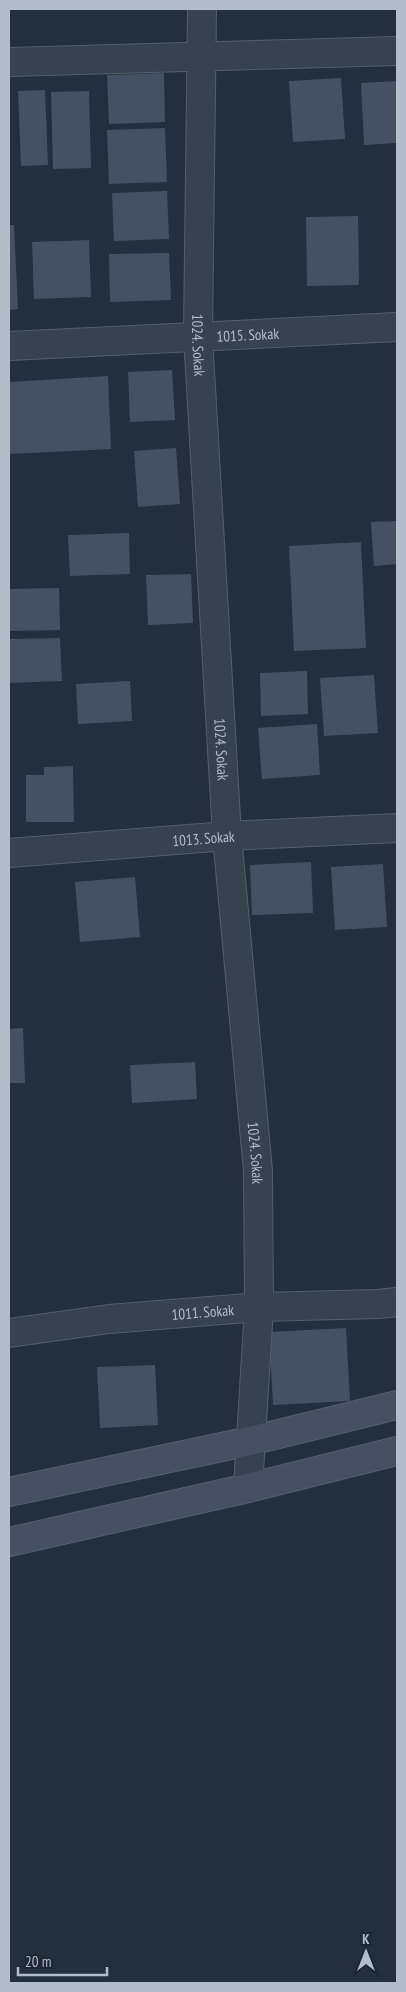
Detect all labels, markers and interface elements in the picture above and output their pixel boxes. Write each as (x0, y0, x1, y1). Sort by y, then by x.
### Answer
street label: 1024. Sokak (188, 314, 210, 377)
street label: 1015. Sokak (216, 323, 280, 345)
street label: 1024. Sokak (211, 718, 233, 781)
street label: 1013. Sokak (172, 826, 235, 850)
street label: 1024. Sokak (244, 1121, 268, 1184)
street label: 1011. Sokak (171, 1300, 235, 1323)
north arrow (341, 1927, 391, 1977)
text: K (362, 1930, 370, 1948)
scale bar (18, 1944, 106, 1976)
text: 20 m (25, 1952, 51, 1971)

